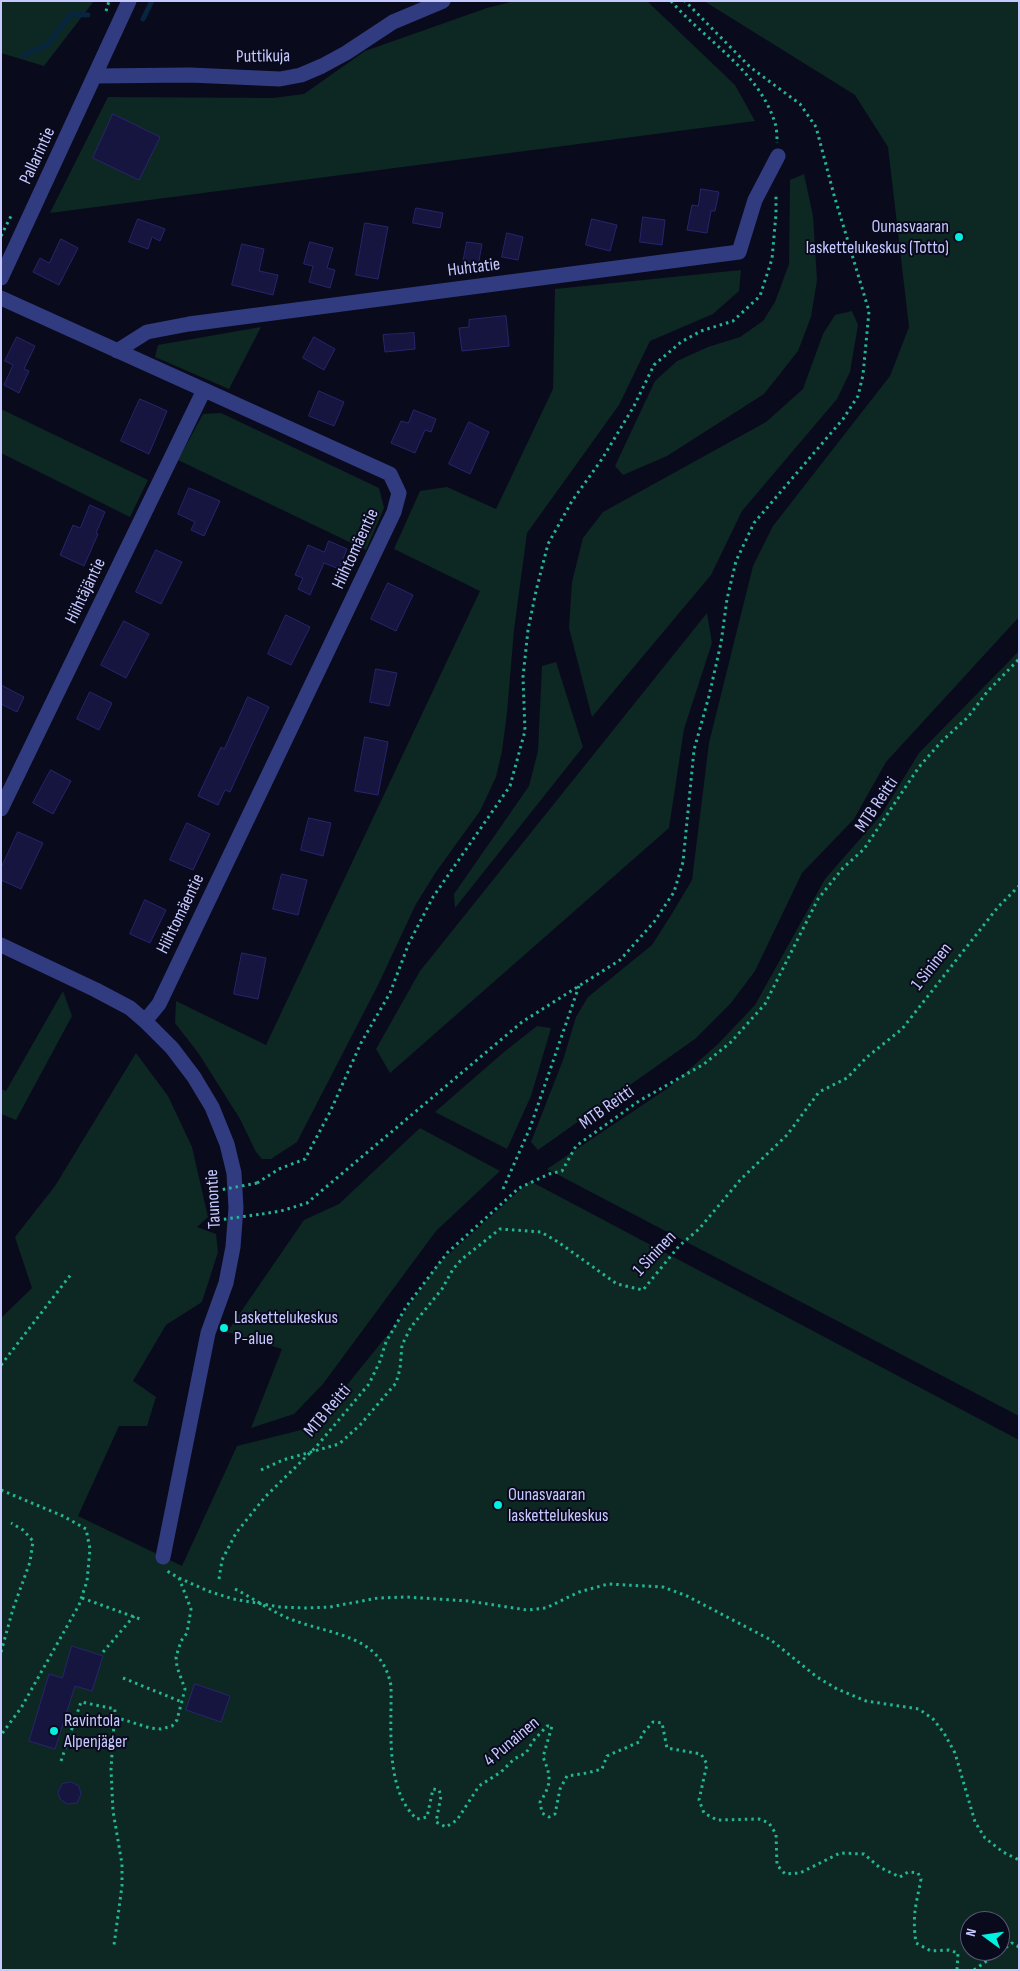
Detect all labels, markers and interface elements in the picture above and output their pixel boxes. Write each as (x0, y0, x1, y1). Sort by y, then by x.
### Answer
street label: Puttikuja (236, 46, 290, 68)
street label: Pallarintie (15, 124, 61, 188)
place label: Ounasvaaran laskettelukeskus (Totto) (806, 216, 949, 258)
marker: Ounasvaaran laskettelukeskus (Totto) (953, 231, 965, 243)
street label: Huhtatie (446, 254, 502, 282)
street label: Hiihtomäentie (328, 505, 384, 593)
street label: Hiihtäjäntie (61, 555, 111, 627)
street label: MTB Reitti (851, 773, 903, 837)
street label: Hiihtomäentie (152, 871, 210, 957)
street label: 1 Sininen (907, 939, 957, 995)
street label: MTB Reitti (575, 1081, 639, 1135)
street label: Taunontie (202, 1169, 226, 1229)
street label: 1 Sininen (629, 1227, 681, 1281)
place label: Laskettelukeskus P-alue (234, 1307, 338, 1350)
marker: Laskettelukeskus P-alue (218, 1322, 230, 1334)
street label: MTB Reitti (300, 1380, 356, 1442)
place label: Ounasvaaran laskettelukeskus (508, 1484, 609, 1526)
marker: Ounasvaaran laskettelukeskus (492, 1499, 504, 1511)
place label: Ravintola Alpenjäger (64, 1710, 127, 1752)
street label: 4 Punainen (480, 1712, 544, 1772)
marker: Ravintola Alpenjäger (48, 1725, 60, 1737)
north arrow (960, 1911, 1010, 1961)
text: N (962, 1927, 980, 1938)

